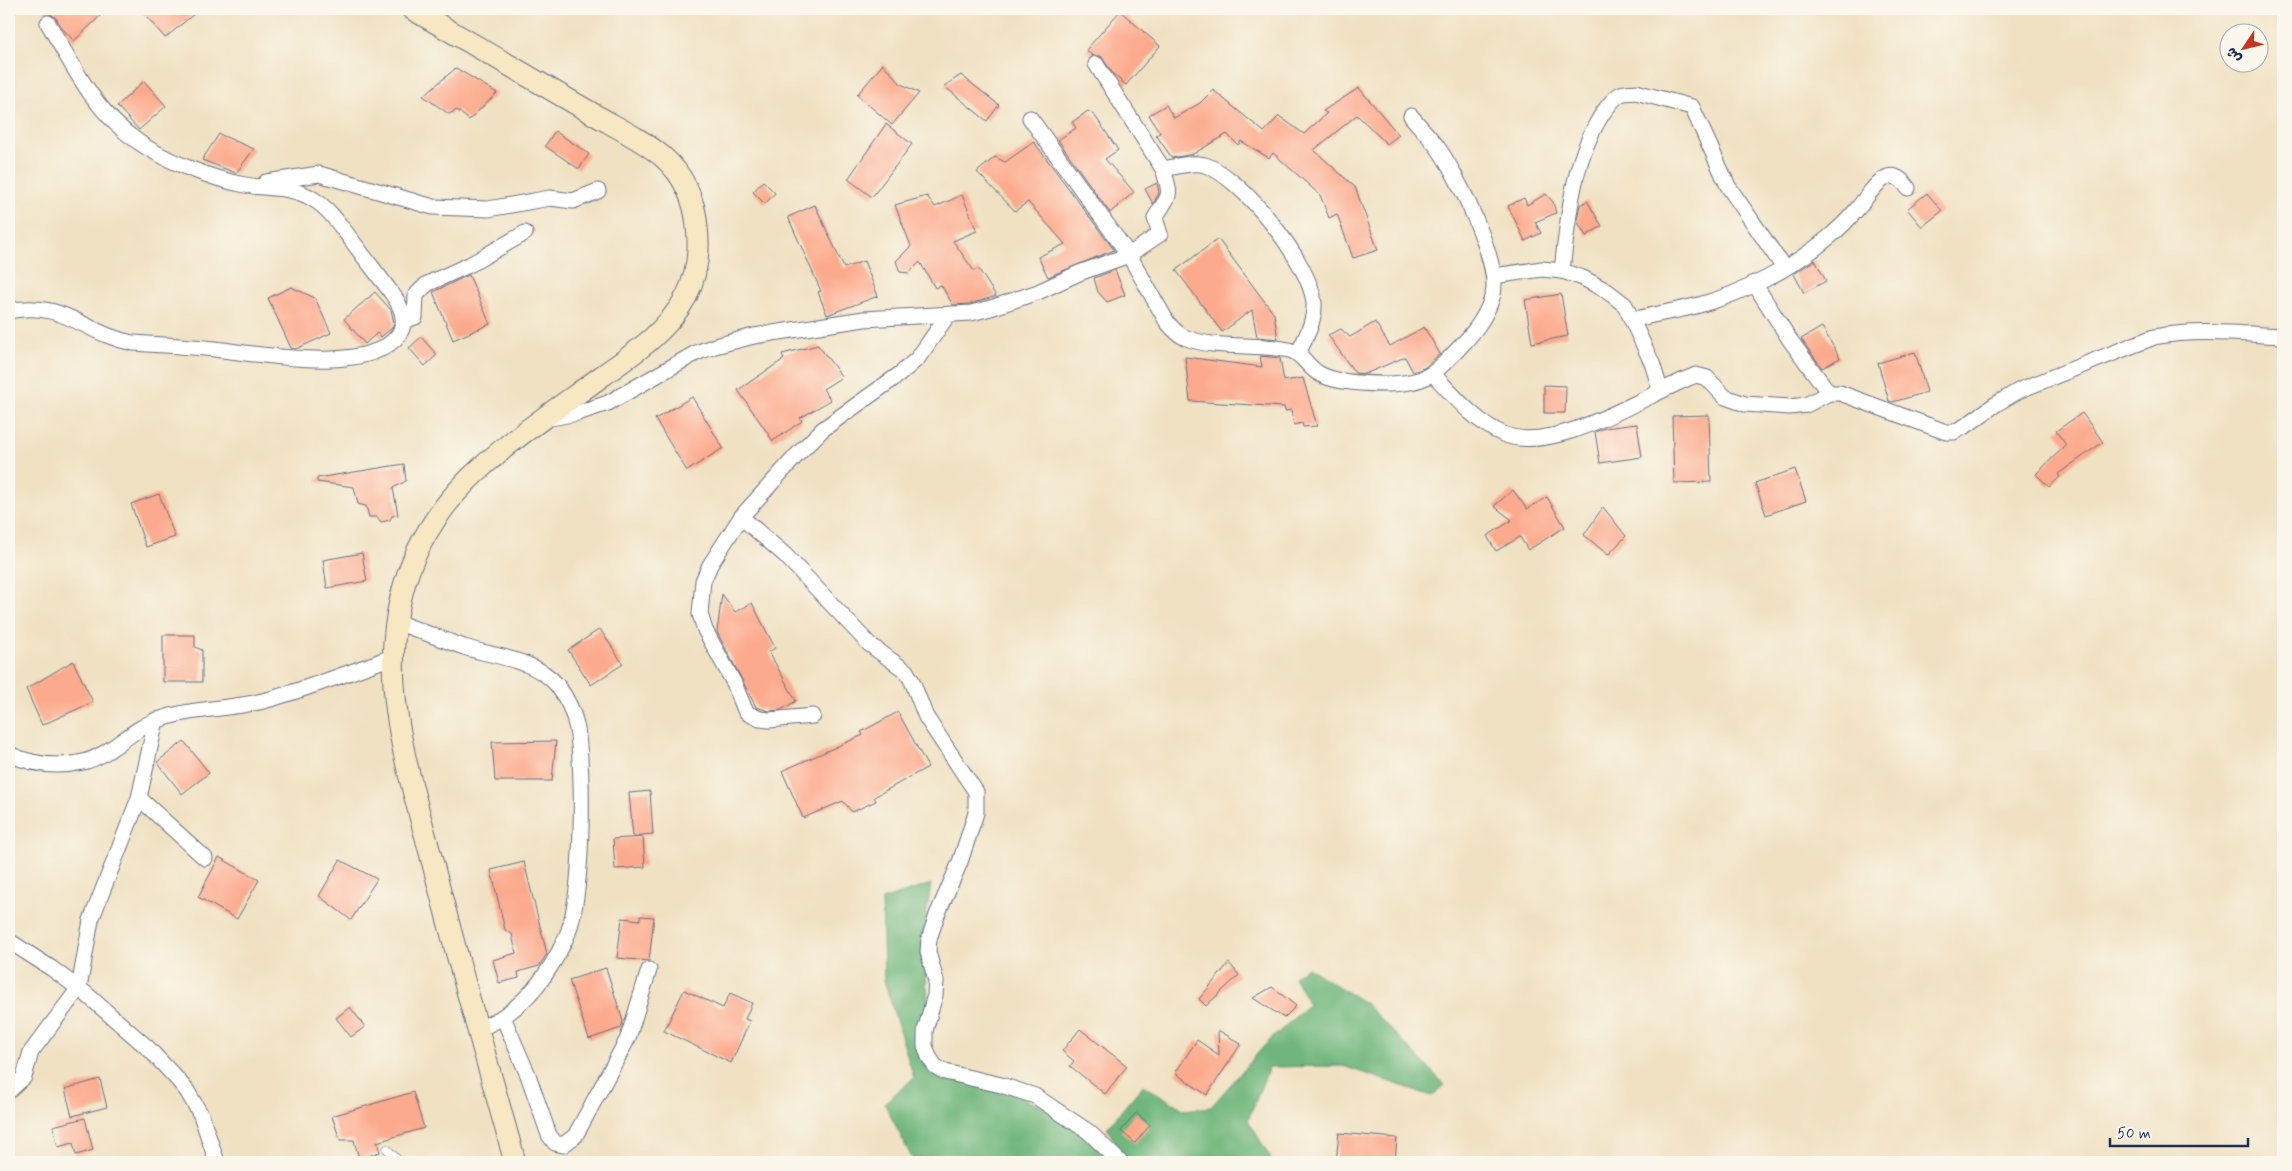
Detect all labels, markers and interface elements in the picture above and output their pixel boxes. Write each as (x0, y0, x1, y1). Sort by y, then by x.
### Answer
north arrow (2220, 22, 2270, 72)
text: ش (2222, 43, 2246, 66)
scale bar (2110, 1116, 2247, 1148)
text: 50 m (2117, 1124, 2151, 1144)

